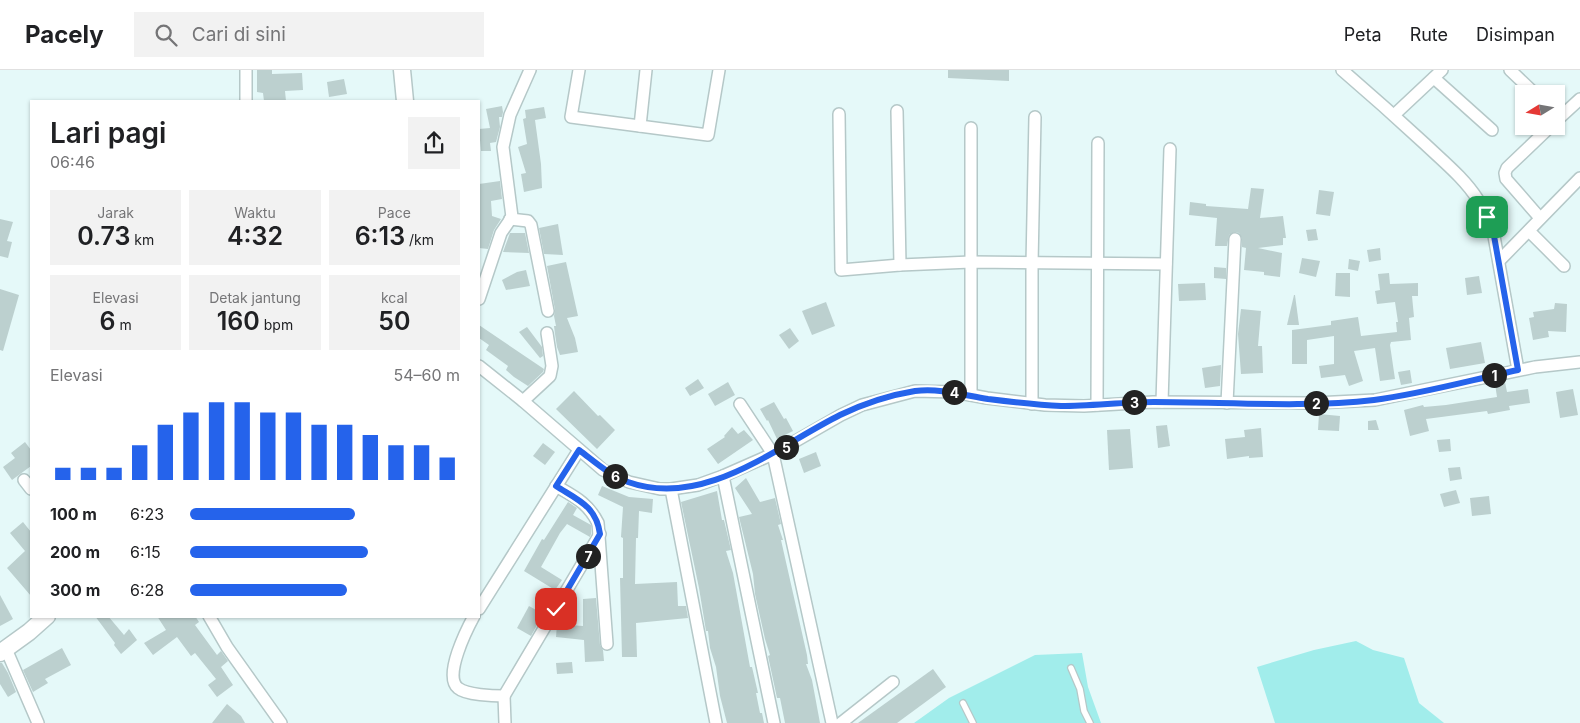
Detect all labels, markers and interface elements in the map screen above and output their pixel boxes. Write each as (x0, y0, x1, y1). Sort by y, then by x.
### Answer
search box (134, 12, 484, 57)
text: Pacely (25, 20, 104, 49)
icon: search (152, 21, 180, 49)
text: Cari di sini (192, 23, 286, 46)
text: Peta (1344, 24, 1382, 45)
text: Rute (1410, 24, 1448, 45)
text: Disimpan (1476, 24, 1555, 45)
north arrow (1515, 85, 1565, 135)
map controls (1515, 85, 1565, 135)
text: Lari pagi (50, 116, 166, 150)
button: share (408, 117, 460, 169)
text: 06:46 (50, 152, 95, 172)
pin (1466, 196, 1508, 238)
icon: arrive (1473, 203, 1501, 231)
text: Jarak (97, 204, 134, 221)
text: Waktu (234, 204, 276, 221)
text: Pace (378, 204, 411, 221)
text: 0.73 (77, 221, 130, 251)
text: 4:32 (227, 221, 283, 251)
text: 6:13 (355, 221, 405, 251)
text: km (130, 231, 154, 248)
text: /km (405, 231, 434, 248)
text: Elevasi (93, 289, 139, 306)
text: Detak jantung (209, 289, 301, 306)
text: kcal (381, 289, 408, 306)
text: 6 (100, 306, 116, 336)
text: 160 (217, 306, 260, 336)
text: 50 (378, 306, 410, 336)
text: m (116, 316, 132, 333)
text: bpm (260, 316, 293, 333)
pin: 1 (1482, 362, 1506, 388)
text: Elevasi (50, 365, 103, 385)
text: 54–60 m (393, 365, 460, 385)
text: 1 (1491, 367, 1498, 384)
pin: 4 (942, 380, 966, 404)
text: 4 (950, 384, 959, 401)
pin: 3 (1122, 390, 1146, 414)
pin: 2 (1304, 390, 1328, 416)
text: 3 (1130, 394, 1139, 411)
text: 2 (1312, 395, 1321, 412)
pin: 5 (774, 434, 798, 460)
text: 5 (782, 439, 791, 456)
pin: 6 (602, 464, 628, 488)
text: 6 (611, 468, 620, 485)
text: 100 m (50, 504, 97, 524)
text: 6:23 (130, 504, 164, 524)
text: 200 m (50, 542, 100, 562)
text: 6:15 (130, 542, 161, 562)
pin: 7 (576, 544, 600, 568)
text: 7 (584, 548, 593, 565)
text: 300 m (50, 580, 100, 600)
text: 6:28 (130, 580, 164, 600)
pin (535, 588, 577, 630)
icon: check (542, 595, 570, 623)

